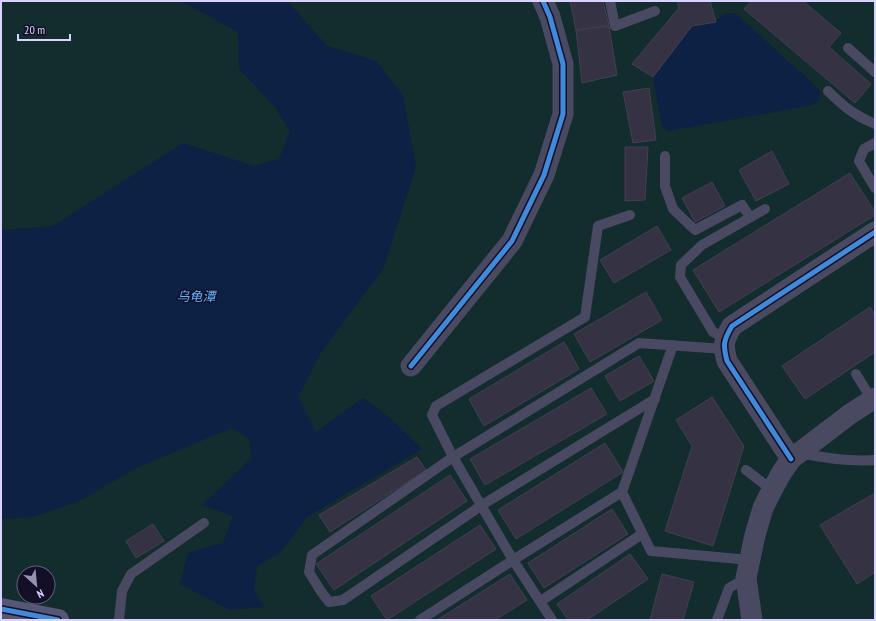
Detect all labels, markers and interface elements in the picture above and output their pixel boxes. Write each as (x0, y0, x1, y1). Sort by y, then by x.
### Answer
scale bar (18, 16, 70, 42)
text: 20 m (24, 22, 45, 37)
water label: 乌龟潭 (176, 288, 217, 305)
north arrow (16, 565, 56, 605)
text: N (35, 586, 46, 602)

